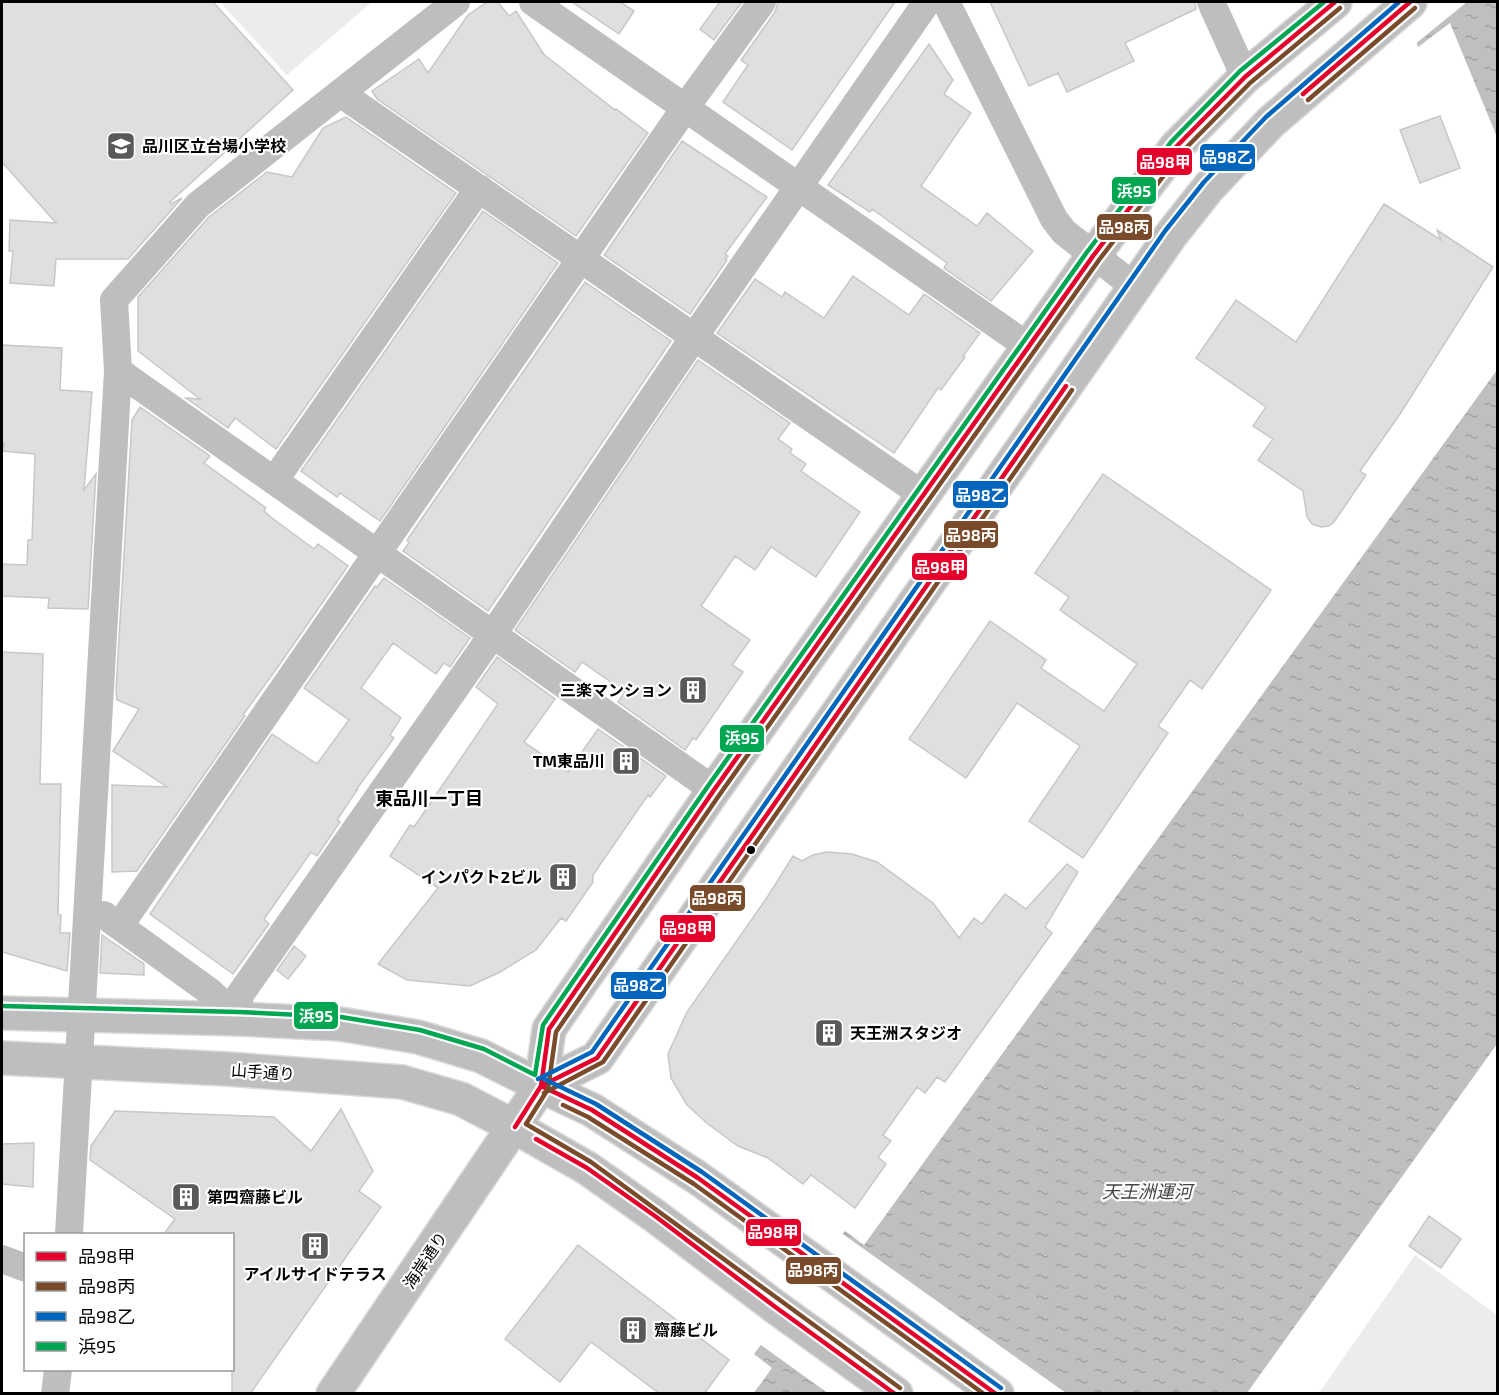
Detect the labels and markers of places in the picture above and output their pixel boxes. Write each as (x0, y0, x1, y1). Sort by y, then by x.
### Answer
school or university icon: 品川区立台場小学校 (105, 130, 137, 162)
place label: 品川区立台場小学校 (142, 136, 286, 155)
building icon: 三楽マンション (677, 674, 709, 706)
place label: 三楽マンション (560, 680, 672, 699)
building icon: TM東品川 (610, 745, 642, 777)
place label: TM東品川 (533, 751, 605, 770)
unlabelled marker (745, 844, 757, 856)
building icon: インパクト2ビル (547, 861, 579, 893)
place label: インパクト2ビル (421, 867, 542, 886)
building icon: 天王洲スタジオ (813, 1017, 845, 1049)
place label: 天王洲スタジオ (850, 1023, 962, 1042)
building icon: 第四齋藤ビル (170, 1181, 202, 1213)
place label: 第四齋藤ビル (207, 1187, 303, 1206)
building icon: アイルサイドテラス (299, 1230, 331, 1262)
place label: アイルサイドテラス (244, 1264, 386, 1283)
building icon: 齋藤ビル (617, 1314, 649, 1346)
place label: 齋藤ビル (654, 1320, 718, 1339)

